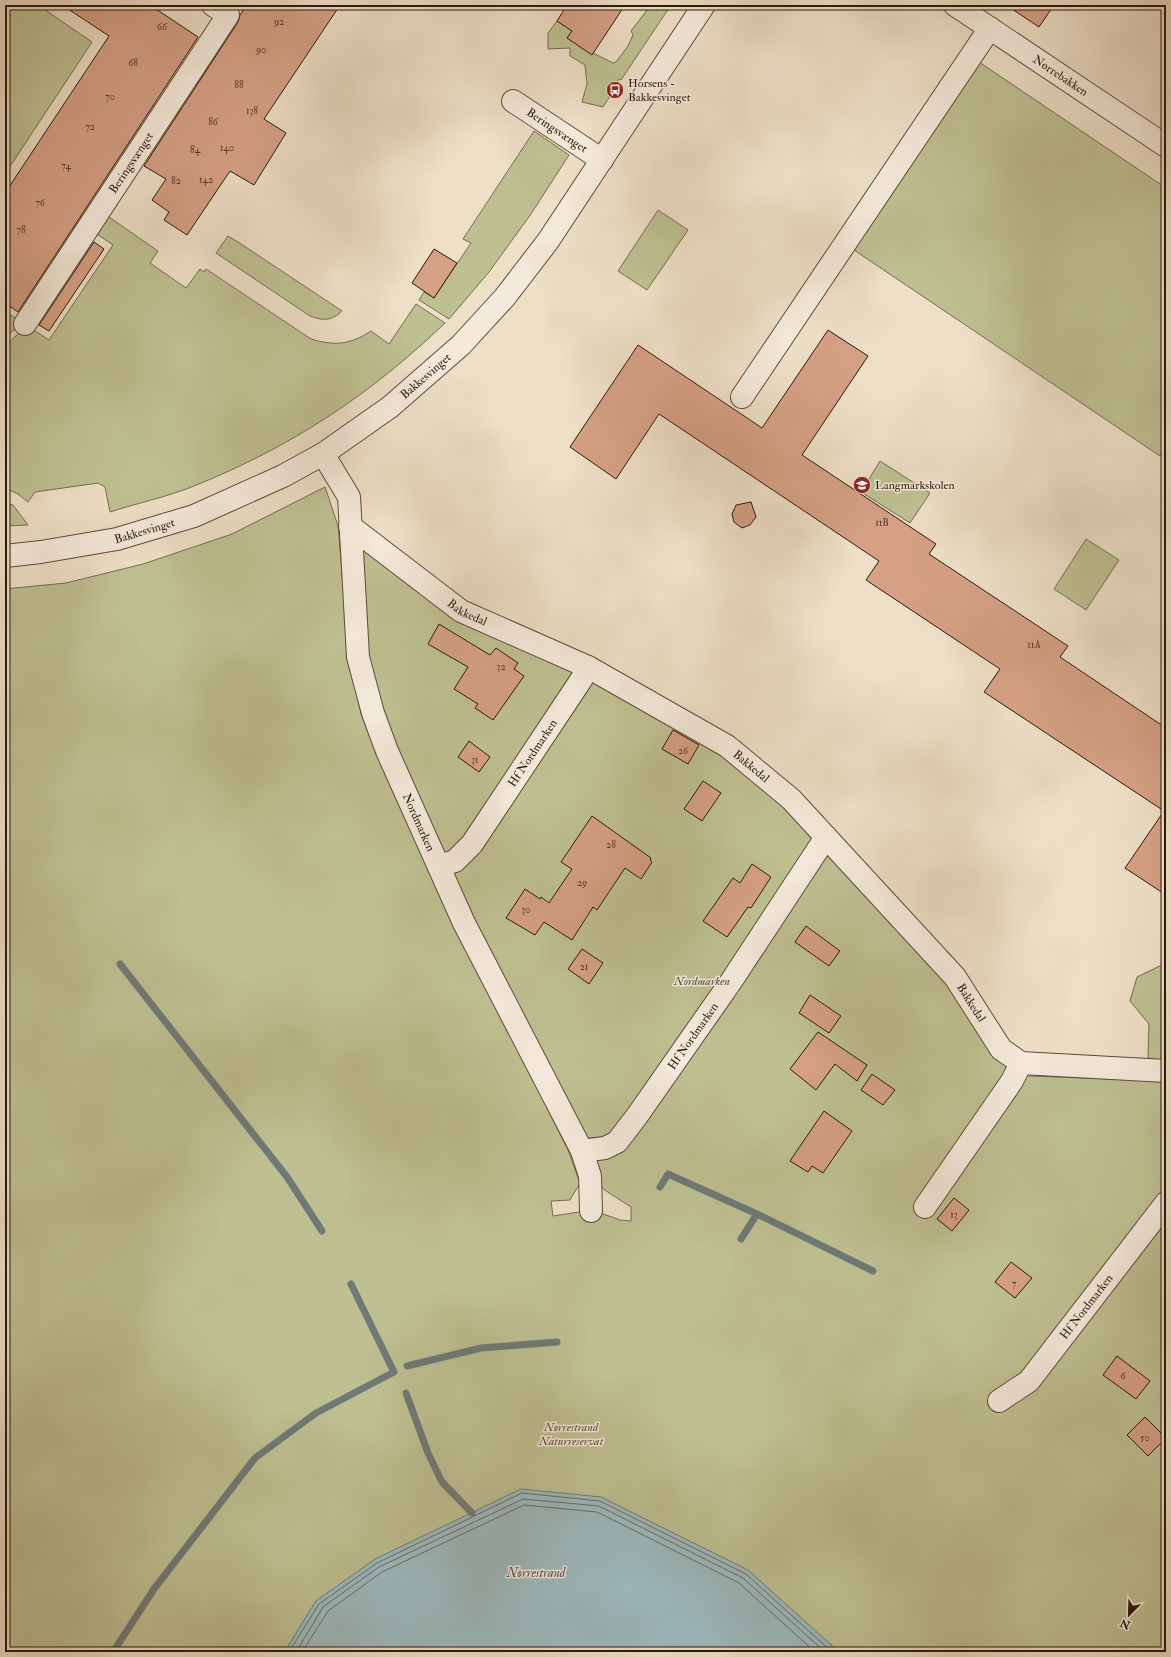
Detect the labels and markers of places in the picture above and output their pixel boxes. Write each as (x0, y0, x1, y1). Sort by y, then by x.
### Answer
place label: Horsens - Bakkesvinget (628, 76, 691, 105)
bus stop icon: Horsens - Bakkesvinget (605, 80, 625, 100)
school or university icon: Langmarkskolen (852, 475, 872, 495)
place label: Langmarkskolen (875, 478, 955, 493)

